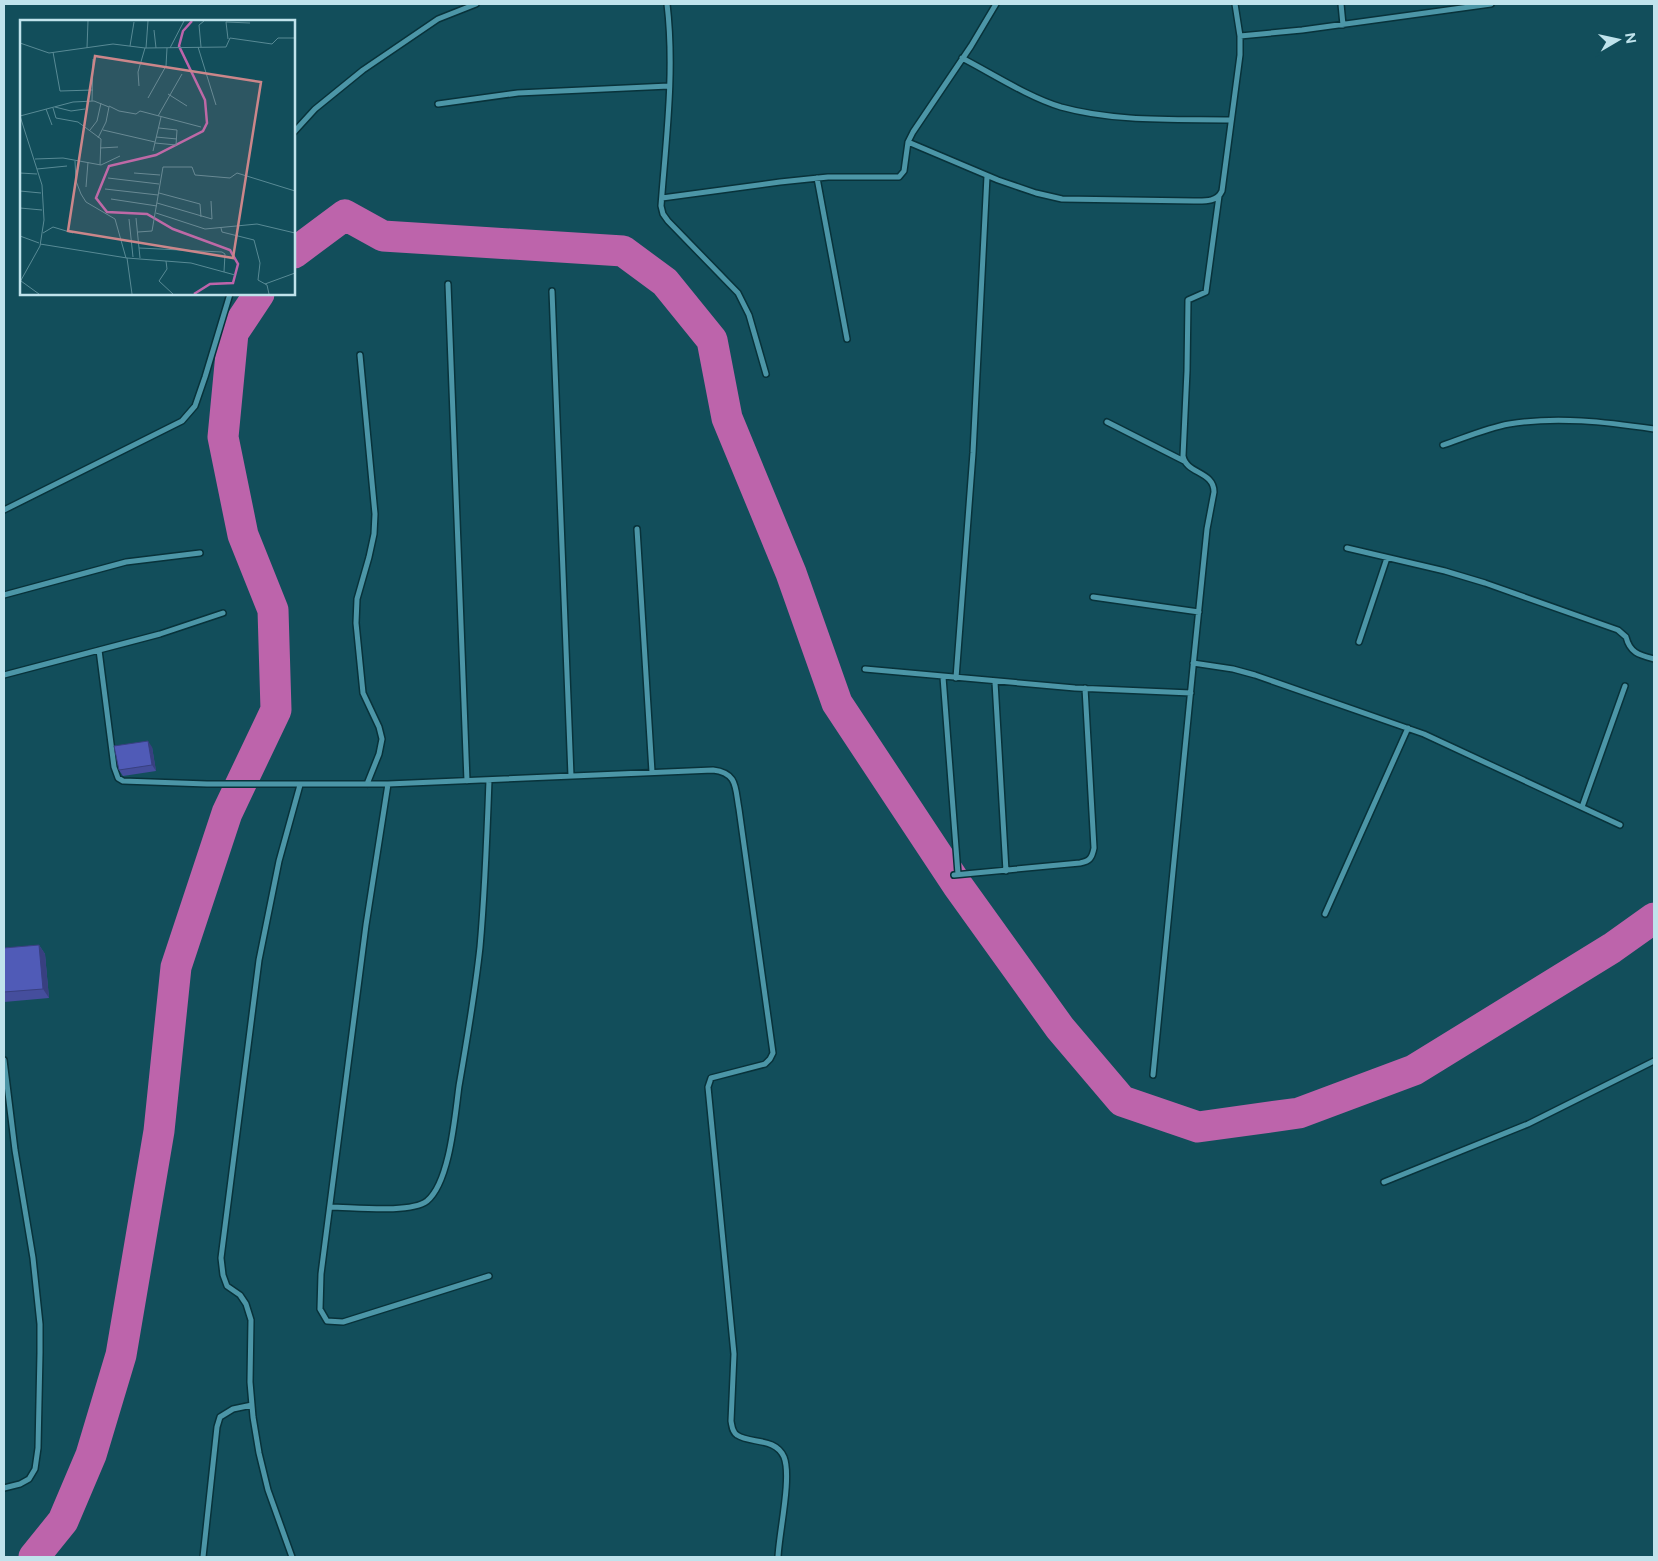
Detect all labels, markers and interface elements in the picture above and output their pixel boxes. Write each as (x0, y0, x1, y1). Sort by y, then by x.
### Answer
north arrow (1593, 15, 1643, 65)
inset map (20, 20, 295, 295)
text: N (1621, 31, 1640, 45)

